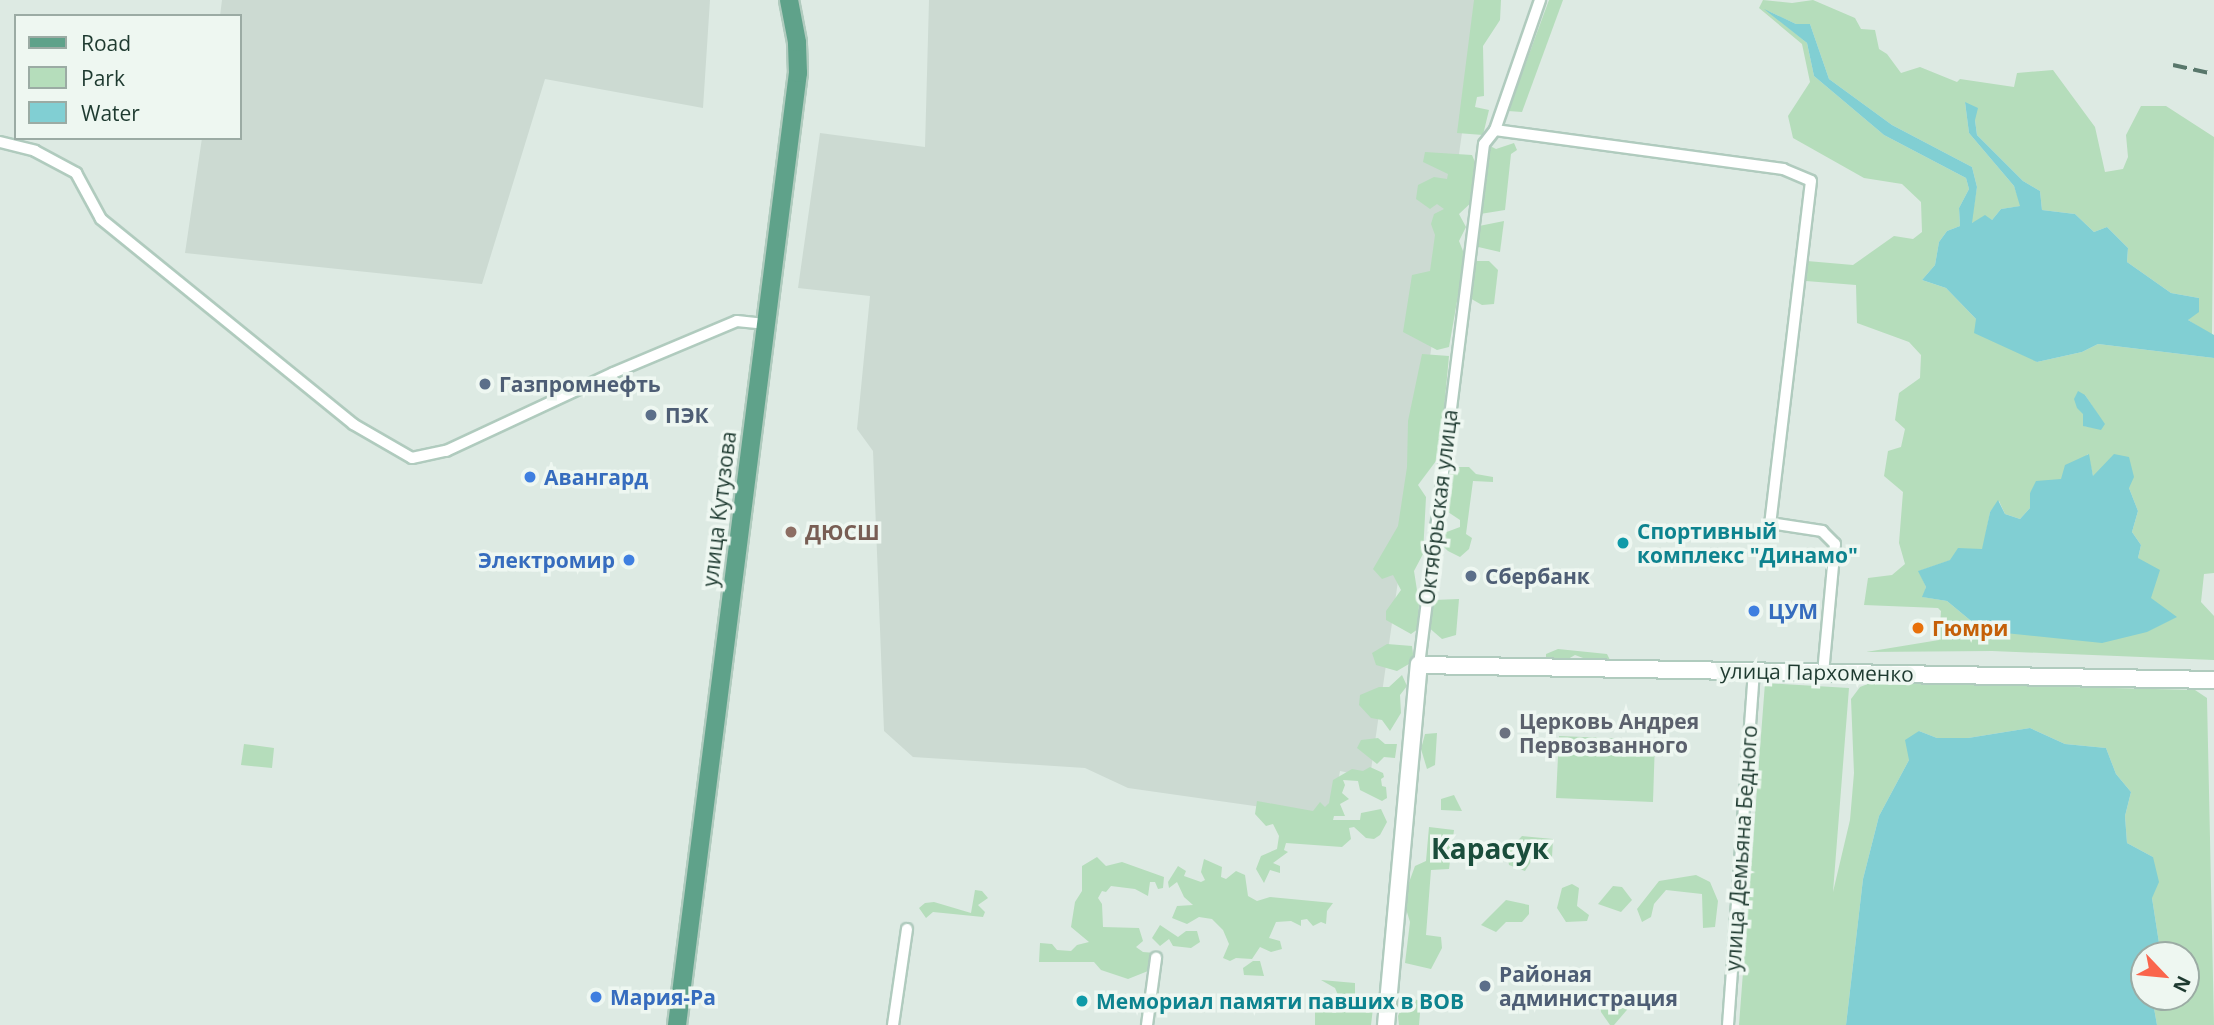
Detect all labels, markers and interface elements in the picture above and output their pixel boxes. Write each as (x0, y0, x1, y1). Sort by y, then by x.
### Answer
legend (14, 14, 242, 140)
text: Road (81, 29, 131, 57)
text: Park (81, 64, 125, 92)
text: Water (81, 99, 140, 127)
place label: Газпромнефть (499, 371, 661, 397)
marker: Газпромнефть (477, 376, 493, 392)
place label: ПЭК (665, 402, 709, 428)
marker: ПЭК (643, 407, 659, 423)
street label: Октябрьская улица (1414, 408, 1462, 606)
street label: улица Кутузова (697, 430, 741, 588)
place label: Авангард (544, 464, 648, 490)
marker: Авангард (522, 469, 538, 485)
place label: Спортивный комплекс "Динамо" (1637, 518, 1858, 568)
place label: ДЮСШ (805, 519, 880, 545)
marker: ДЮСШ (783, 524, 799, 540)
marker: Спортивный комплекс "Динамо" (1615, 535, 1631, 551)
place label: Электромир (478, 547, 615, 573)
marker: Электромир (621, 552, 637, 568)
place label: Сбербанк (1485, 563, 1590, 589)
marker: Сбербанк (1463, 568, 1479, 584)
place label: ЦУМ (1768, 598, 1818, 624)
marker: ЦУМ (1746, 603, 1762, 619)
place label: Гюмри (1932, 615, 2008, 641)
marker: Гюмри (1910, 620, 1926, 636)
street label: улица Пархоменко (1720, 658, 1914, 686)
place label: Церковь Андрея Первозванного (1519, 708, 1699, 758)
street label: улица Демьяна Бедного (1720, 724, 1762, 972)
marker: Церковь Андрея Первозванного (1497, 725, 1513, 741)
district label: Карасук (1431, 831, 1549, 865)
north arrow (2130, 941, 2200, 1011)
place label: Районая администрация (1499, 961, 1678, 1011)
text: N (2167, 972, 2197, 997)
marker: Районая администрация (1477, 978, 1493, 994)
place label: Мария-Ра (610, 984, 716, 1010)
place label: Мемориал памяти павших в ВОВ (1096, 988, 1464, 1014)
marker: Мария-Ра (588, 989, 604, 1005)
marker: Мемориал памяти павших в ВОВ (1074, 993, 1090, 1009)

